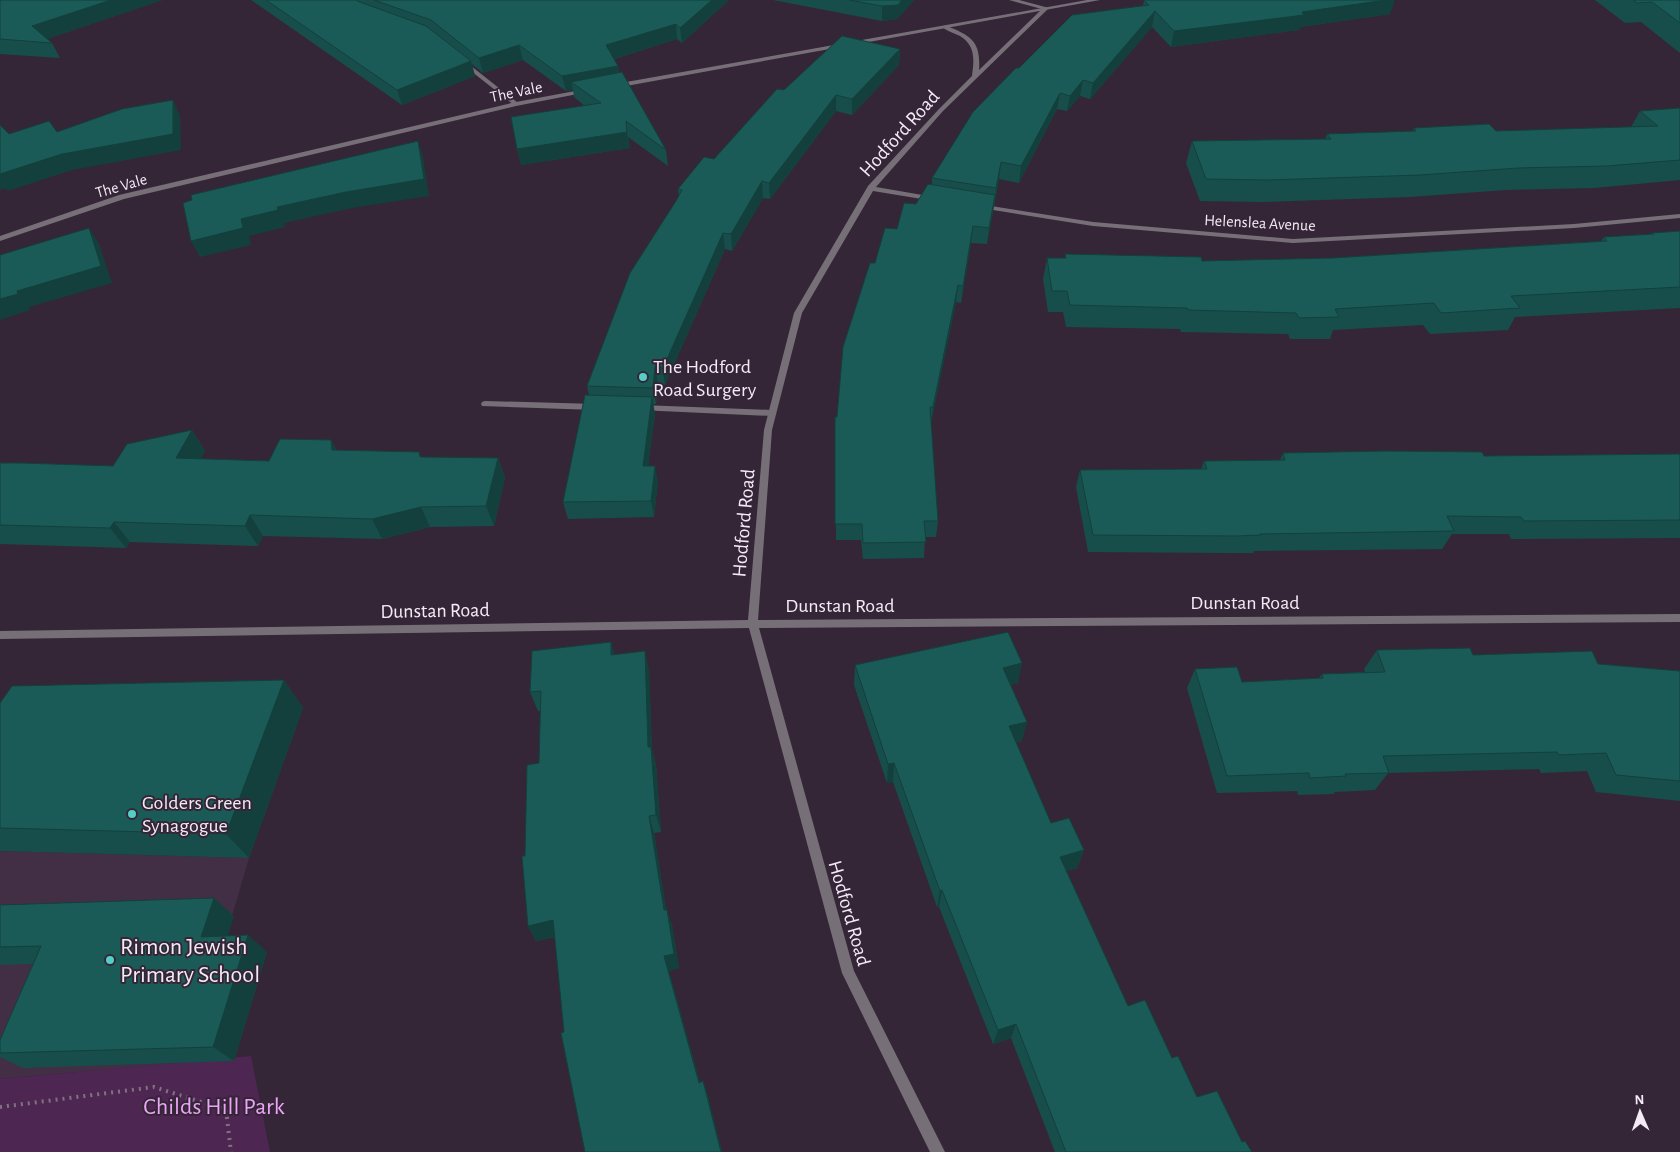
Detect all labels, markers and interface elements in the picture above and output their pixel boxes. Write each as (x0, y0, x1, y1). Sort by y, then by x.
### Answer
street label: The Vale (489, 79, 544, 105)
street label: Hodford Road (856, 87, 944, 181)
street label: The Vale (94, 171, 149, 201)
street label: Helenslea Avenue (1204, 212, 1316, 234)
place label: The Hodford Road Surgery (653, 357, 757, 400)
marker: The Hodford Road Surgery (637, 371, 649, 383)
street label: Hodford Road (729, 468, 759, 578)
street label: Dunstan Road (1190, 593, 1300, 613)
street label: Dunstan Road (785, 596, 895, 616)
street label: Dunstan Road (380, 600, 490, 622)
place label: Golders Green Synagogue (142, 793, 252, 836)
marker: Golders Green Synagogue (126, 808, 138, 820)
street label: Hodford Road (824, 858, 874, 968)
place label: Rimon Jewish Primary School (120, 935, 260, 987)
marker: Rimon Jewish Primary School (104, 954, 116, 966)
north arrow (1615, 1087, 1665, 1137)
text: N (1634, 1093, 1645, 1107)
park label: Childs Hill Park (143, 1095, 285, 1119)

